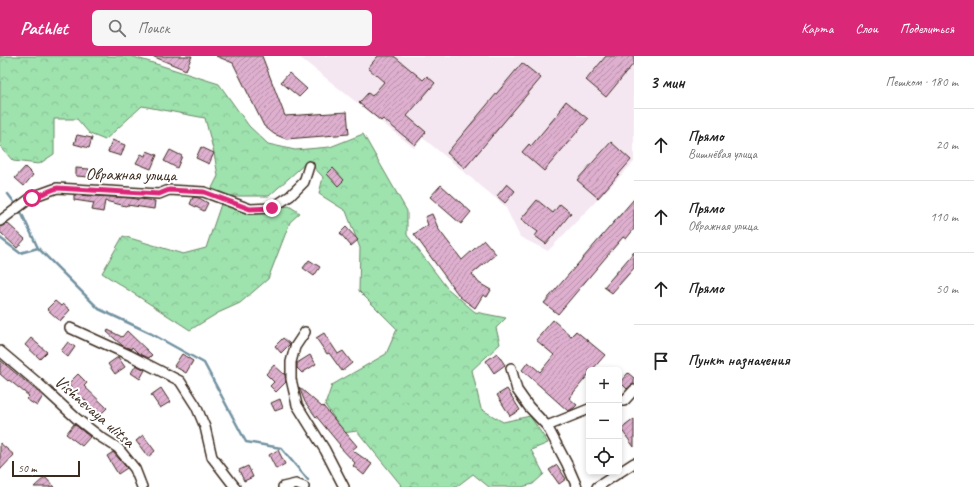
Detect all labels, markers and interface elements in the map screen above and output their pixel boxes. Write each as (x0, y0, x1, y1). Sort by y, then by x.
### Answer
search box (92, 10, 372, 46)
text: Pathlet (20, 16, 68, 40)
icon: search (106, 17, 128, 39)
text: Поиск (138, 19, 169, 38)
text: Карта (801, 20, 833, 37)
text: Слои (855, 20, 878, 37)
text: Поделиться (900, 20, 954, 37)
text: 3 мин (650, 72, 685, 93)
text: Пешком · 180 m (885, 74, 958, 90)
text: Прямо (688, 127, 724, 146)
icon: ahead (650, 134, 672, 156)
text: 20 m (936, 137, 958, 153)
text: Вишнёвая улица (688, 146, 757, 162)
street label: Овражная улица (85, 163, 179, 186)
route start (23, 189, 41, 207)
route end (263, 199, 281, 217)
text: Прямо (688, 199, 724, 218)
icon: ahead (650, 206, 672, 228)
text: 110 m (930, 209, 958, 225)
text: Овражная улица (688, 218, 758, 234)
icon: ahead (650, 278, 672, 300)
text: Прямо (688, 279, 724, 298)
text: 50 m (936, 281, 958, 297)
icon: arrive (650, 350, 672, 372)
text: Пункт назначения (688, 351, 790, 370)
map controls (586, 367, 622, 475)
button: + (586, 367, 622, 403)
street label: Vishnevaya ulitsa (50, 371, 140, 453)
button: − (586, 403, 622, 439)
button: locate (586, 439, 622, 475)
scale bar (12, 459, 80, 478)
text: 50 m (18, 461, 37, 475)

